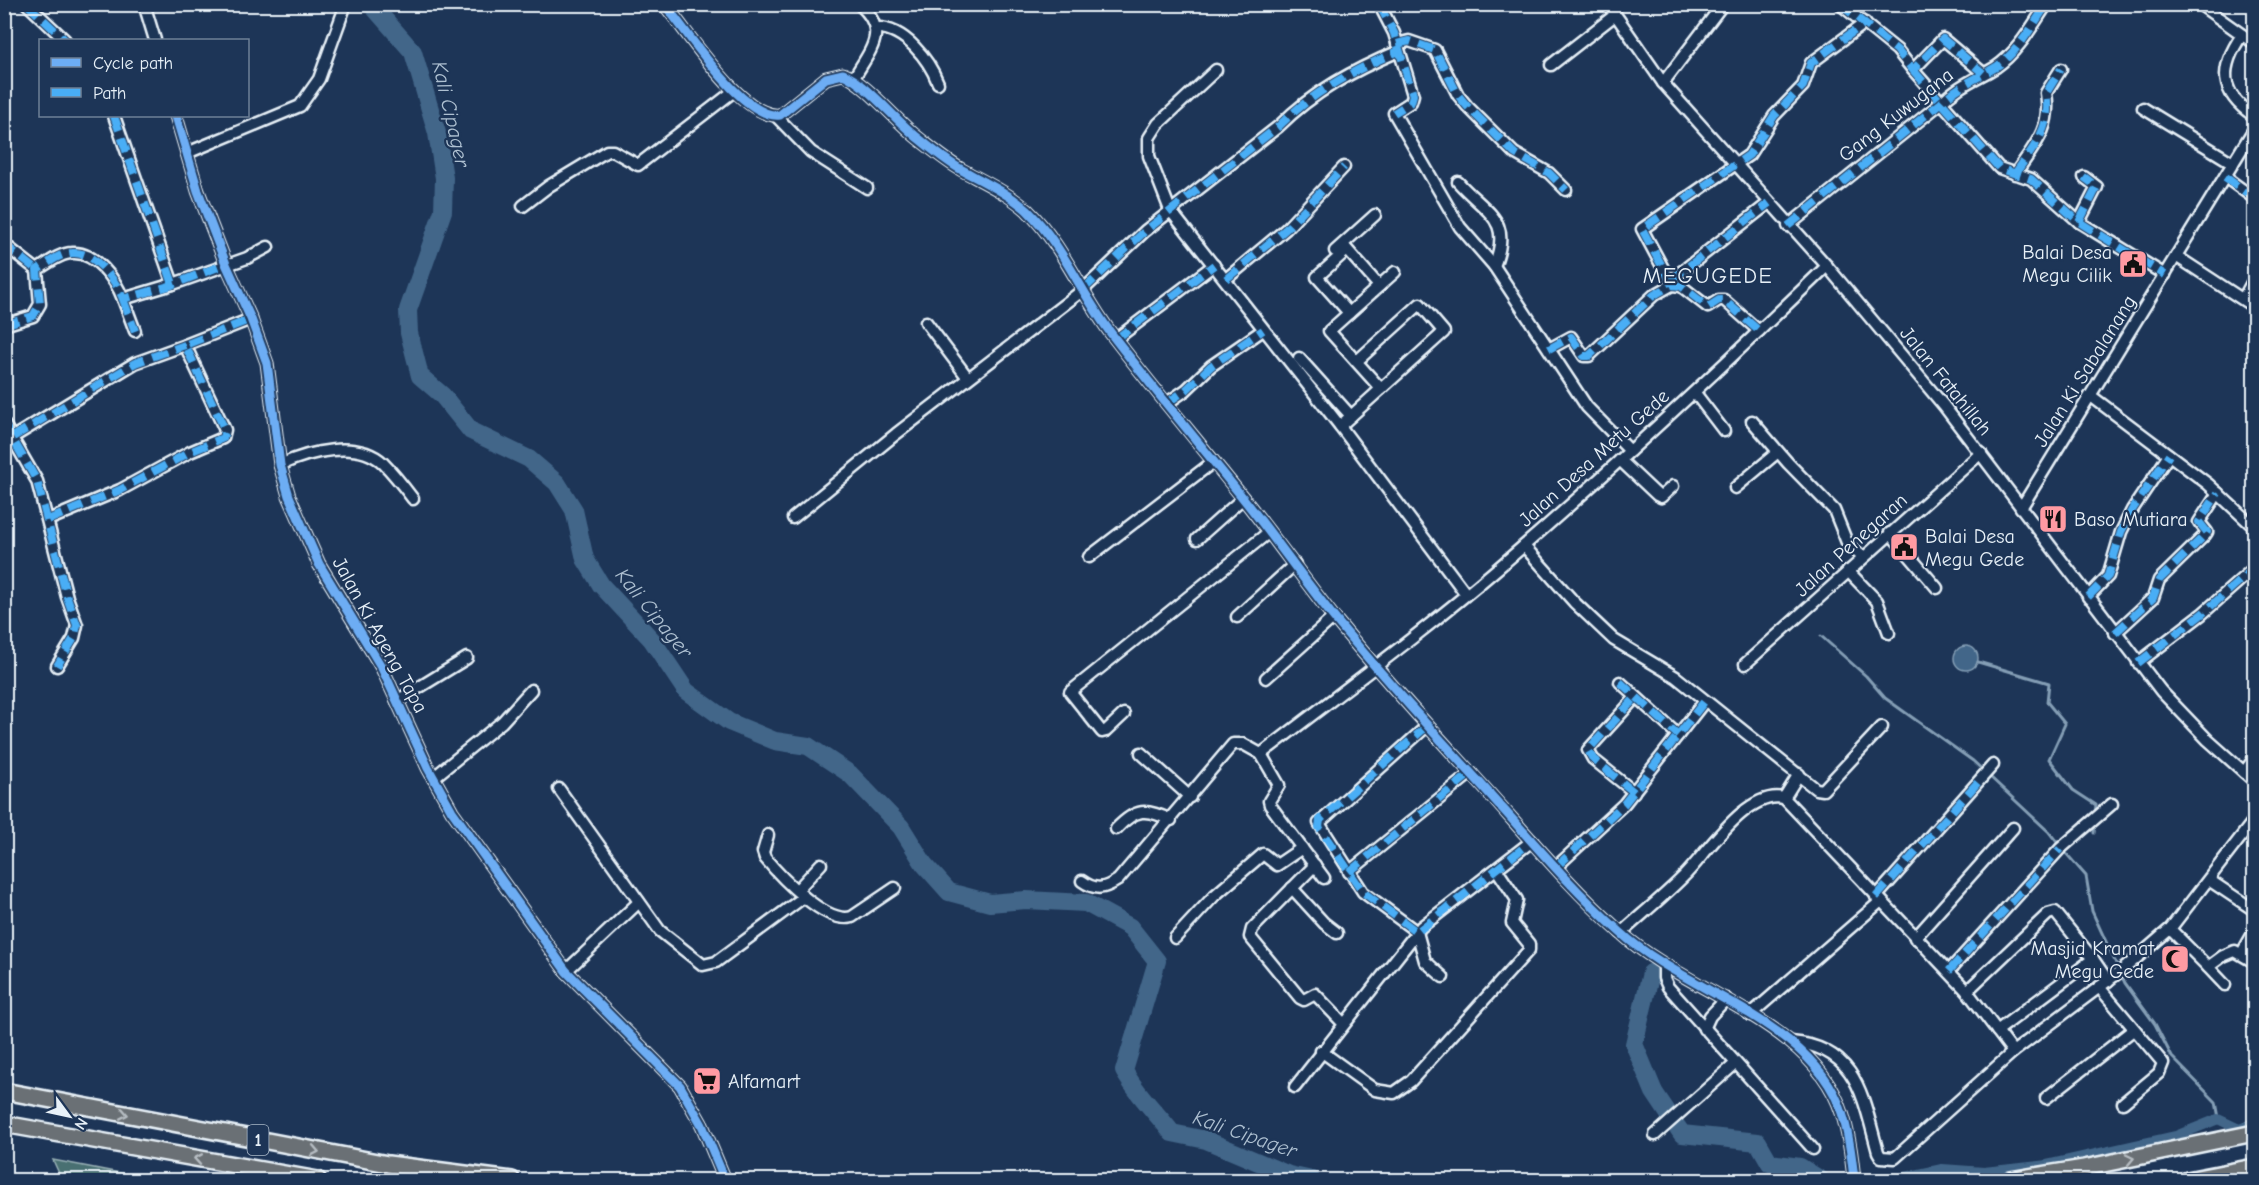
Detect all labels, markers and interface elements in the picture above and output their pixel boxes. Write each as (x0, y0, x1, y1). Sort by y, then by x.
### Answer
legend (39, 39, 249, 117)
text: Cycle path (93, 53, 173, 74)
water label: Kali Cipager (427, 59, 475, 171)
street label: Gang Kuwugana (1834, 63, 1958, 167)
text: Path (93, 83, 126, 104)
place label: Balai Desa Megu Cilik (2022, 241, 2112, 287)
public building icon: Balai Desa Megu Cilik (2117, 248, 2149, 280)
district label: MEGUGEDE (1643, 263, 1773, 289)
street label: Jalan Ki Sabalanang (2029, 291, 2141, 451)
street label: Jalan Fatahillah (1895, 322, 1997, 440)
street label: Jalan Desa Metu Gede (1514, 385, 1674, 531)
street label: Jalan Penegaran (1790, 489, 1912, 601)
restaurant icon: Baso Mutiara (2037, 503, 2069, 535)
place label: Baso Mutiara (2074, 508, 2188, 531)
place label: Balai Desa Megu Gede (1925, 525, 2024, 571)
public building icon: Balai Desa Megu Gede (1888, 531, 1920, 563)
street label: Jalan Ki Ageng Tapa (328, 553, 432, 717)
water label: Kali Cipager (611, 563, 698, 664)
place label: Masjid Kramat Megu Gede (2030, 937, 2155, 983)
mosque icon: Masjid Kramat Megu Gede (2159, 943, 2191, 975)
supermarket icon: Alfamart (691, 1065, 723, 1097)
place label: Alfamart (728, 1070, 801, 1093)
north arrow (39, 1086, 99, 1146)
water label: Kali Cipager (1190, 1105, 1302, 1164)
one-way arrow (118, 1107, 128, 1120)
text: N (70, 1114, 91, 1133)
road number: 1 (248, 1125, 268, 1155)
one-way arrow (311, 1144, 320, 1156)
one-way arrow (194, 1153, 204, 1166)
one-way arrow (2125, 1153, 2135, 1166)

